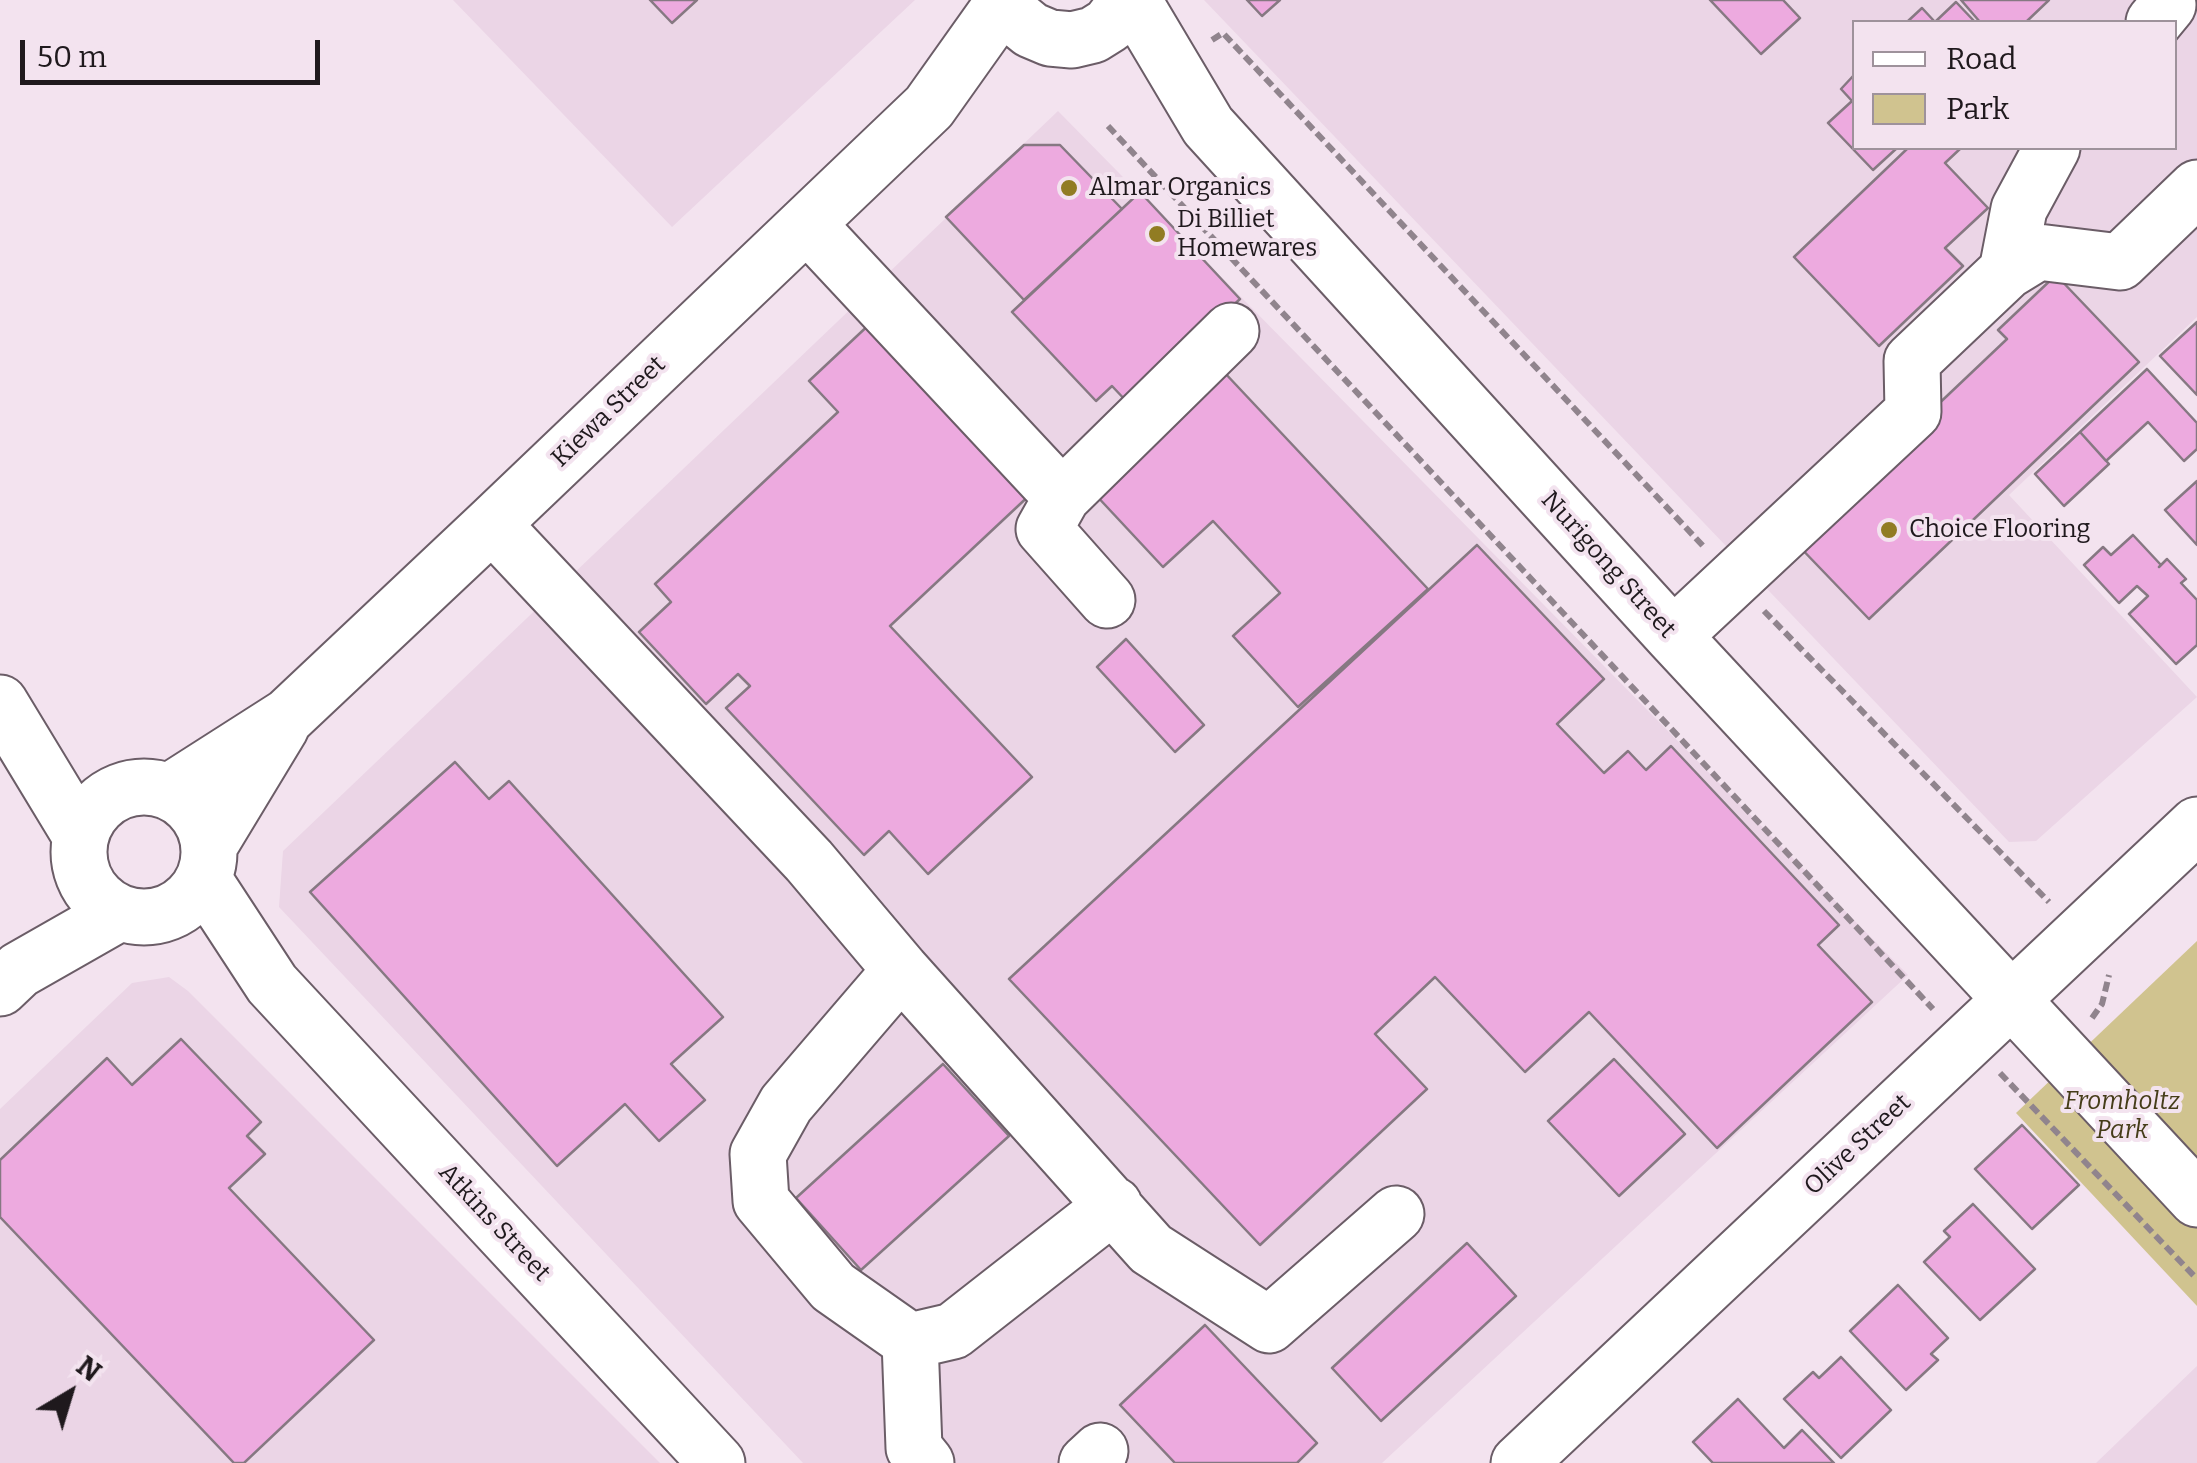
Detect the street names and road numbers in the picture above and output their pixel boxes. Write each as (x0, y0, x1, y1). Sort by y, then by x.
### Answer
street label: Kiewa Street (546, 350, 672, 474)
street label: Nurigong Street (1534, 486, 1682, 644)
street label: Olive Street (1799, 1088, 1917, 1202)
street label: Atkins Street (432, 1158, 556, 1288)

